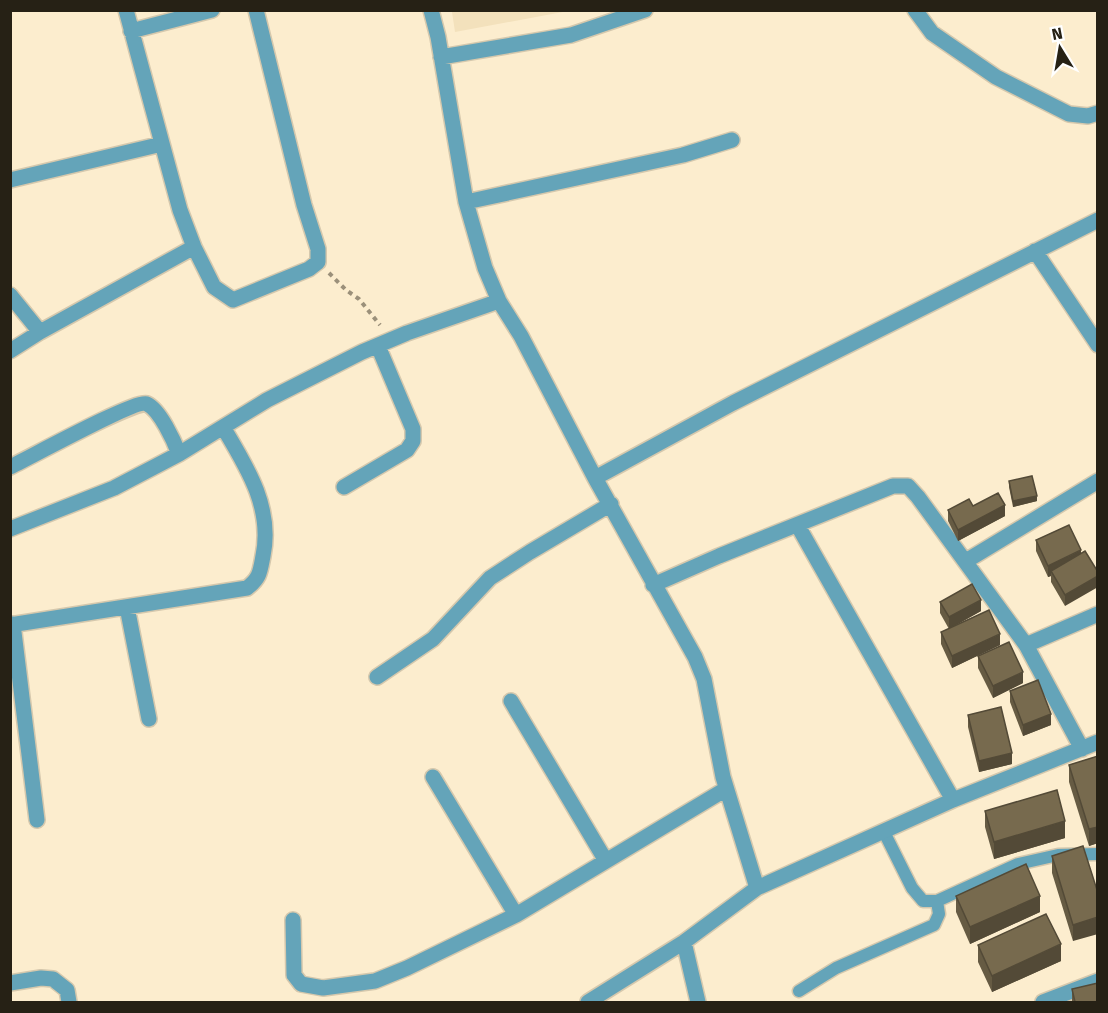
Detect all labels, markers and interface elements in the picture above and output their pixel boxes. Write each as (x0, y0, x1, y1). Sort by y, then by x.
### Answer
north arrow (1030, 18, 1090, 78)
text: N (1050, 23, 1064, 44)

